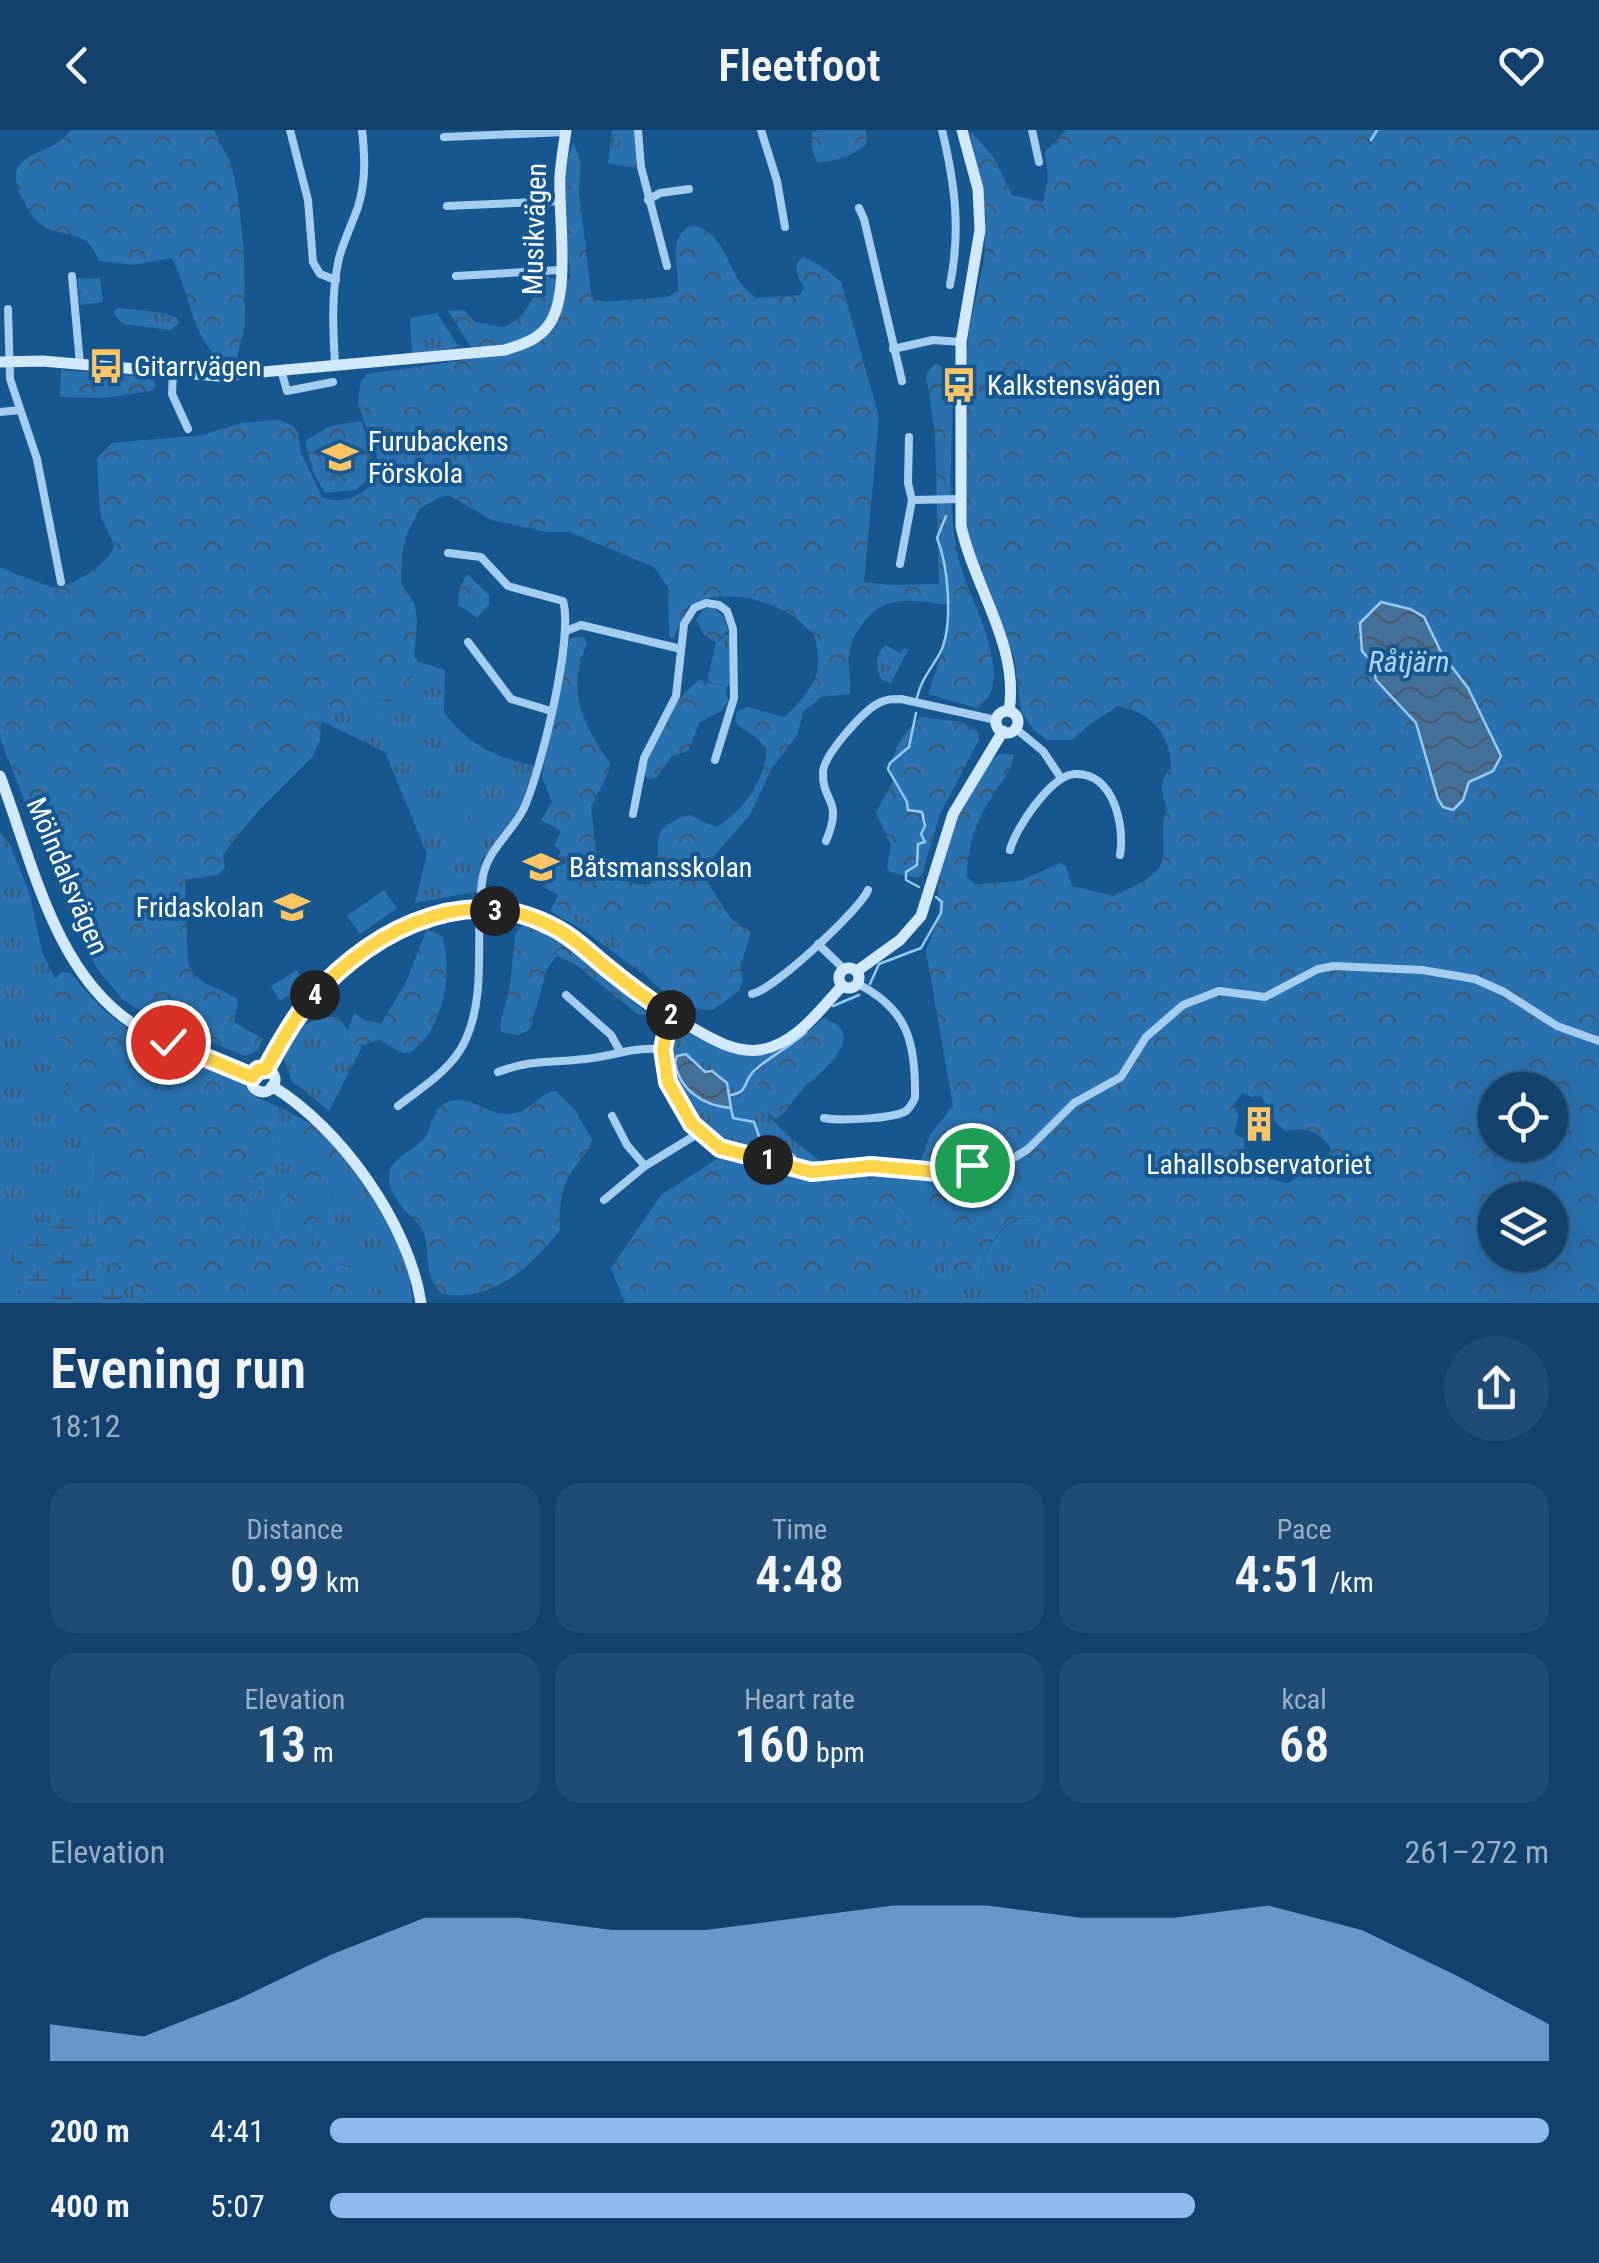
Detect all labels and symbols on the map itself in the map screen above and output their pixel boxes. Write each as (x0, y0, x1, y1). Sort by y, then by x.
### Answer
street label: Musikvägen (516, 162, 553, 296)
bus stop icon: Gitarrvägen (87, 347, 125, 385)
place label: Gitarrvägen (134, 350, 262, 383)
bus stop icon: Kalkstensvägen (940, 366, 978, 404)
place label: Kalkstensvägen (987, 369, 1161, 402)
place label: Furubackens Förskola (368, 425, 509, 490)
school or university icon: Furubackens Förskola (321, 438, 359, 476)
water label: Råtjärn (1368, 644, 1450, 679)
street label: Mölndalsvägen (20, 793, 115, 960)
school or university icon: Båtsmansskolan (522, 848, 560, 886)
place label: Båtsmansskolan (569, 851, 752, 884)
pin: 3 (470, 886, 520, 936)
school or university icon: Fridaskolan (273, 888, 311, 926)
place label: Fridaskolan (136, 891, 264, 924)
pin: 4 (290, 970, 340, 1020)
pin: 2 (646, 990, 696, 1040)
pin (126, 1000, 211, 1085)
building icon: Lahallsobservatoriet (1240, 1105, 1278, 1143)
pin (930, 1123, 1015, 1208)
pin: 1 (743, 1135, 793, 1185)
place label: Lahallsobservatoriet (1146, 1148, 1372, 1181)

